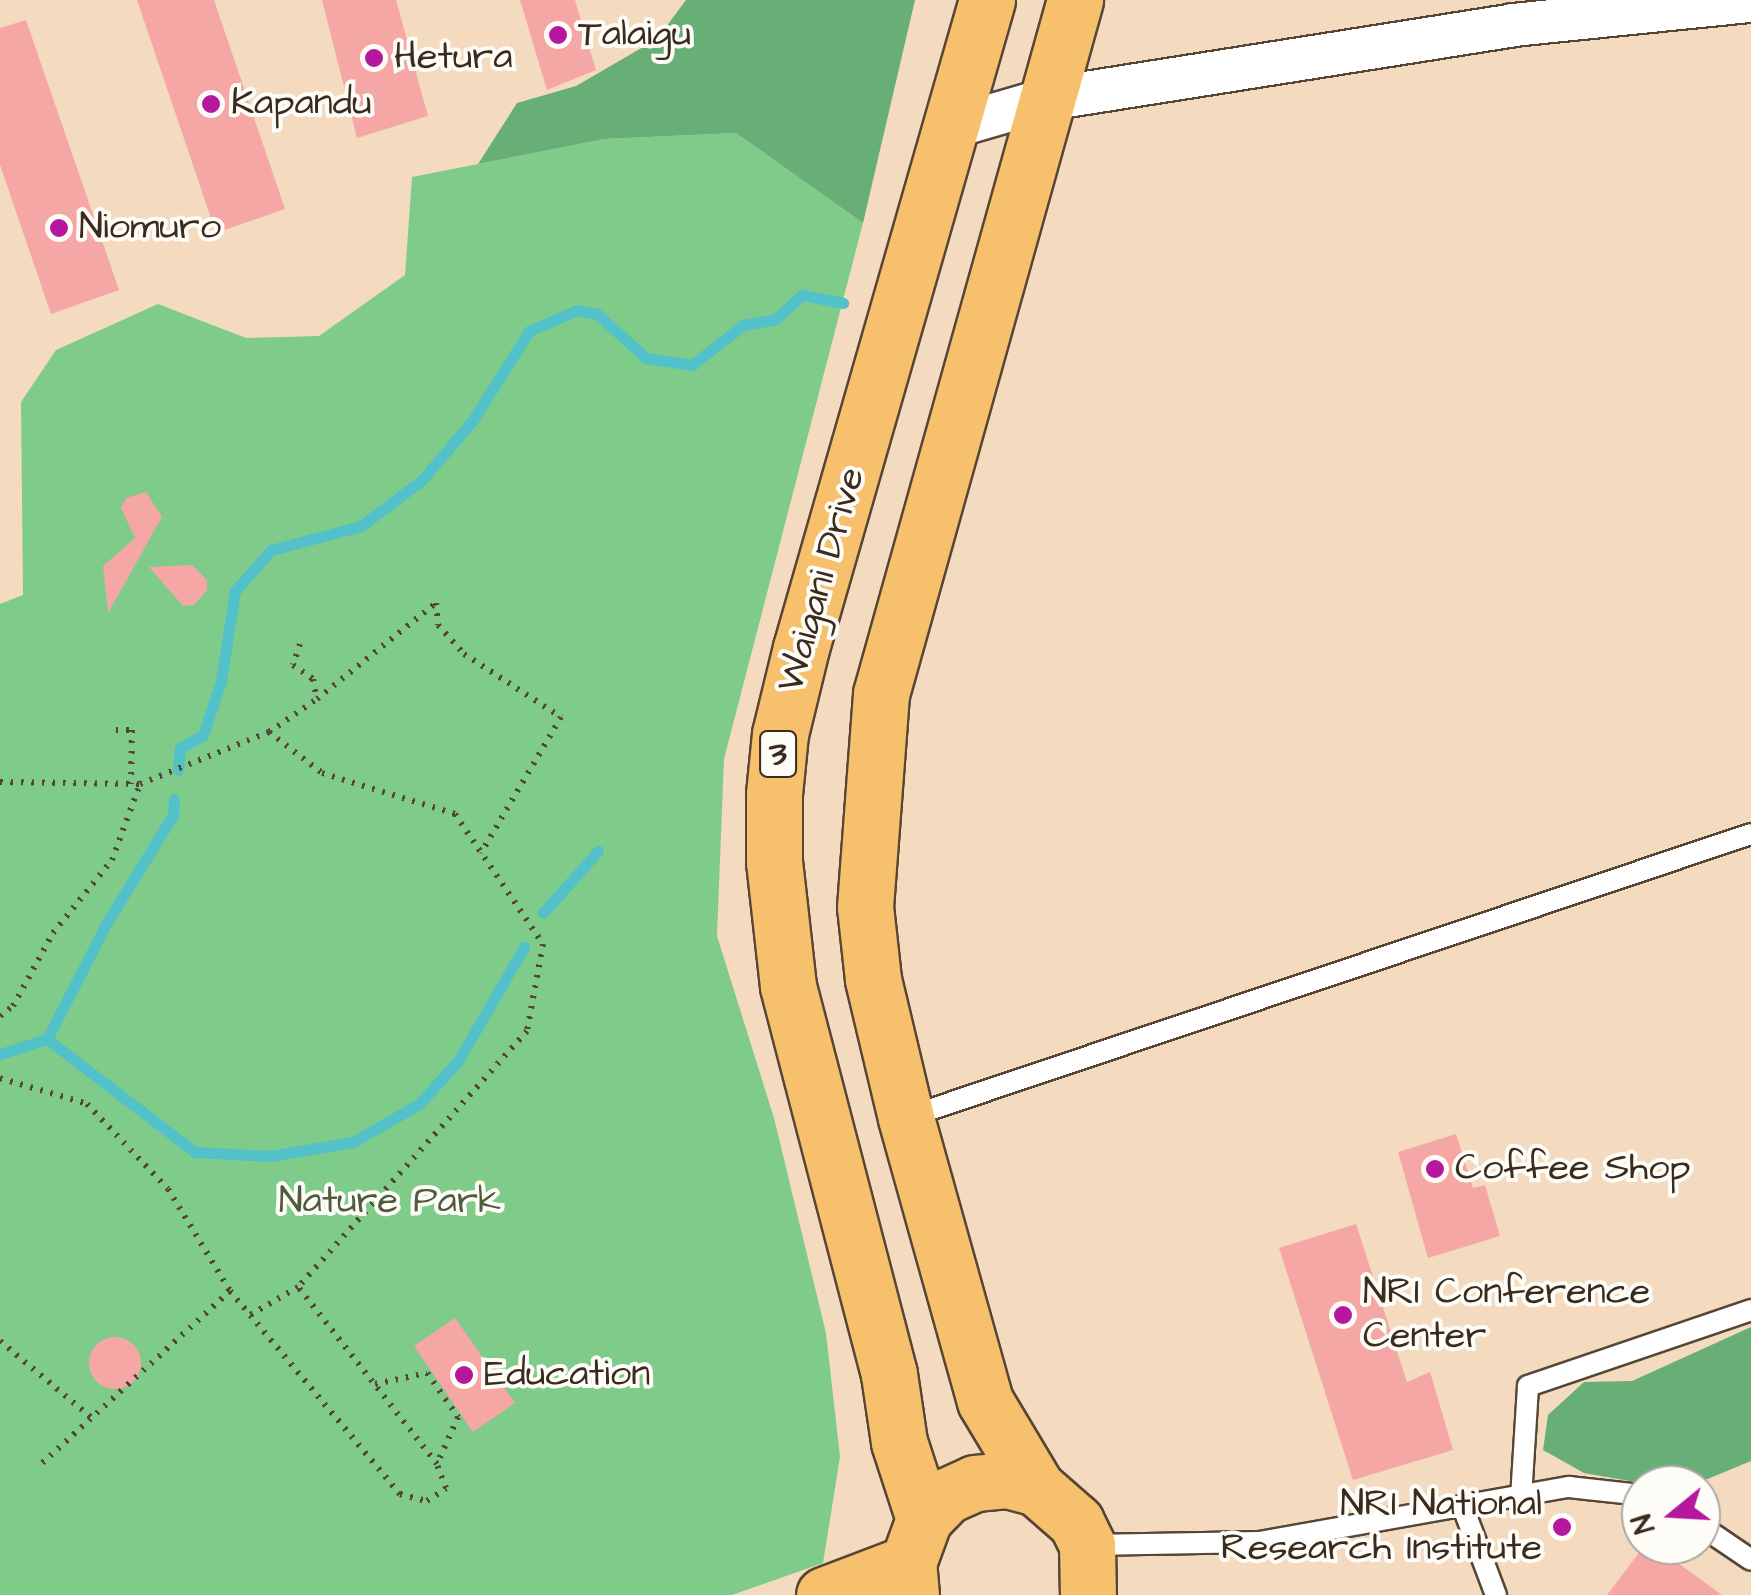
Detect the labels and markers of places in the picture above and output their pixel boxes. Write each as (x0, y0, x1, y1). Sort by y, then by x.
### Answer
place label: Talaigu (578, 12, 691, 58)
marker: Talaigu (547, 24, 569, 46)
place label: Hetura (394, 35, 513, 81)
marker: Hetura (363, 47, 385, 69)
place label: Kapandu (231, 81, 372, 127)
marker: Kapandu (200, 93, 222, 115)
place label: Niomuro (79, 205, 221, 251)
marker: Niomuro (48, 217, 70, 239)
place label: Coffee Shop (1455, 1146, 1690, 1192)
marker: Coffee Shop (1424, 1158, 1446, 1180)
place label: NRI Conference Center (1363, 1270, 1650, 1360)
marker: NRI Conference Center (1332, 1304, 1354, 1326)
place label: Education (484, 1352, 650, 1398)
marker: Education (453, 1364, 475, 1386)
place label: NRI National Research Institute (1221, 1482, 1542, 1572)
marker: NRI National Research Institute (1551, 1516, 1573, 1538)

